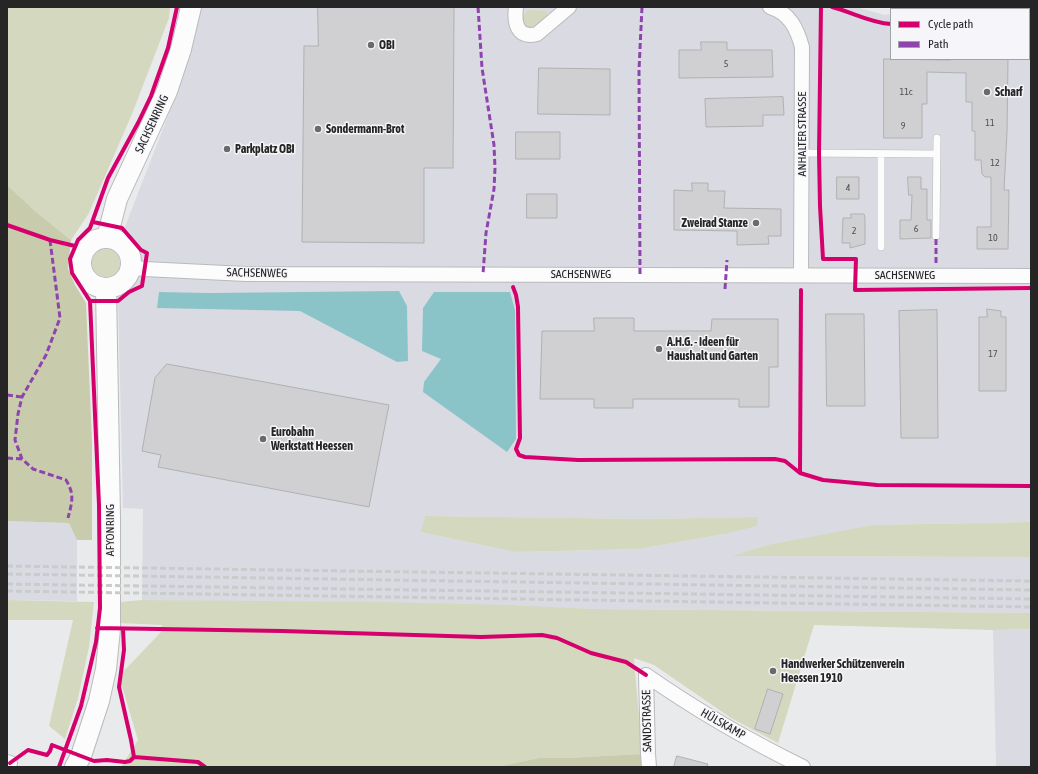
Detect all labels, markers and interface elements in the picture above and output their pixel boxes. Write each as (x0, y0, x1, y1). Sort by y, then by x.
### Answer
legend (890, 8, 1030, 60)
text: Cycle path (928, 17, 973, 31)
text: Path (928, 37, 949, 51)
place label: OBI (379, 38, 395, 52)
marker: OBI (366, 40, 376, 50)
house number: 5 (724, 58, 728, 70)
place label: Scharf (995, 85, 1023, 99)
house number: 11c (899, 86, 913, 98)
marker: Scharf (982, 87, 992, 97)
street label: SACHSENRING (132, 92, 172, 156)
street label: ANHALTER STRASSE (795, 92, 809, 176)
house number: 11 (985, 117, 995, 129)
house number: 9 (901, 120, 905, 132)
place label: Sondermann-Brot (326, 122, 404, 136)
marker: Sondermann-Brot (313, 124, 323, 134)
place label: Parkplatz OBI (235, 142, 295, 156)
marker: Parkplatz OBI (222, 144, 232, 154)
house number: 12 (990, 157, 1000, 169)
house number: 4 (846, 182, 850, 194)
place label: Zweirad Stanze (682, 216, 748, 230)
marker: Zweirad Stanze (751, 218, 761, 228)
house number: 6 (914, 223, 918, 235)
house number: 2 (852, 225, 856, 237)
house number: 10 (988, 232, 998, 244)
street label: SACHSENWEG (227, 265, 287, 281)
street label: SACHSENWEG (551, 267, 611, 281)
street label: SACHSENWEG (875, 268, 935, 282)
place label: A.H.G. - Ideen für Haushalt und Garten (667, 335, 758, 363)
marker: A.H.G. - Ideen für Haushalt und Garten (654, 344, 664, 354)
house number: 17 (988, 348, 998, 360)
place label: Eurobahn Werkstatt Heessen (271, 425, 353, 453)
marker: Eurobahn Werkstatt Heessen (258, 434, 268, 444)
street label: AFYONRING (103, 504, 117, 556)
place label: Handwerker Schützenverein Heessen 1910 (781, 657, 905, 685)
marker: Handwerker Schützenverein Heessen 1910 (768, 666, 778, 676)
street label: SANDSTRASSE (639, 690, 655, 752)
street label: HÜLSKAMP (698, 705, 748, 743)

